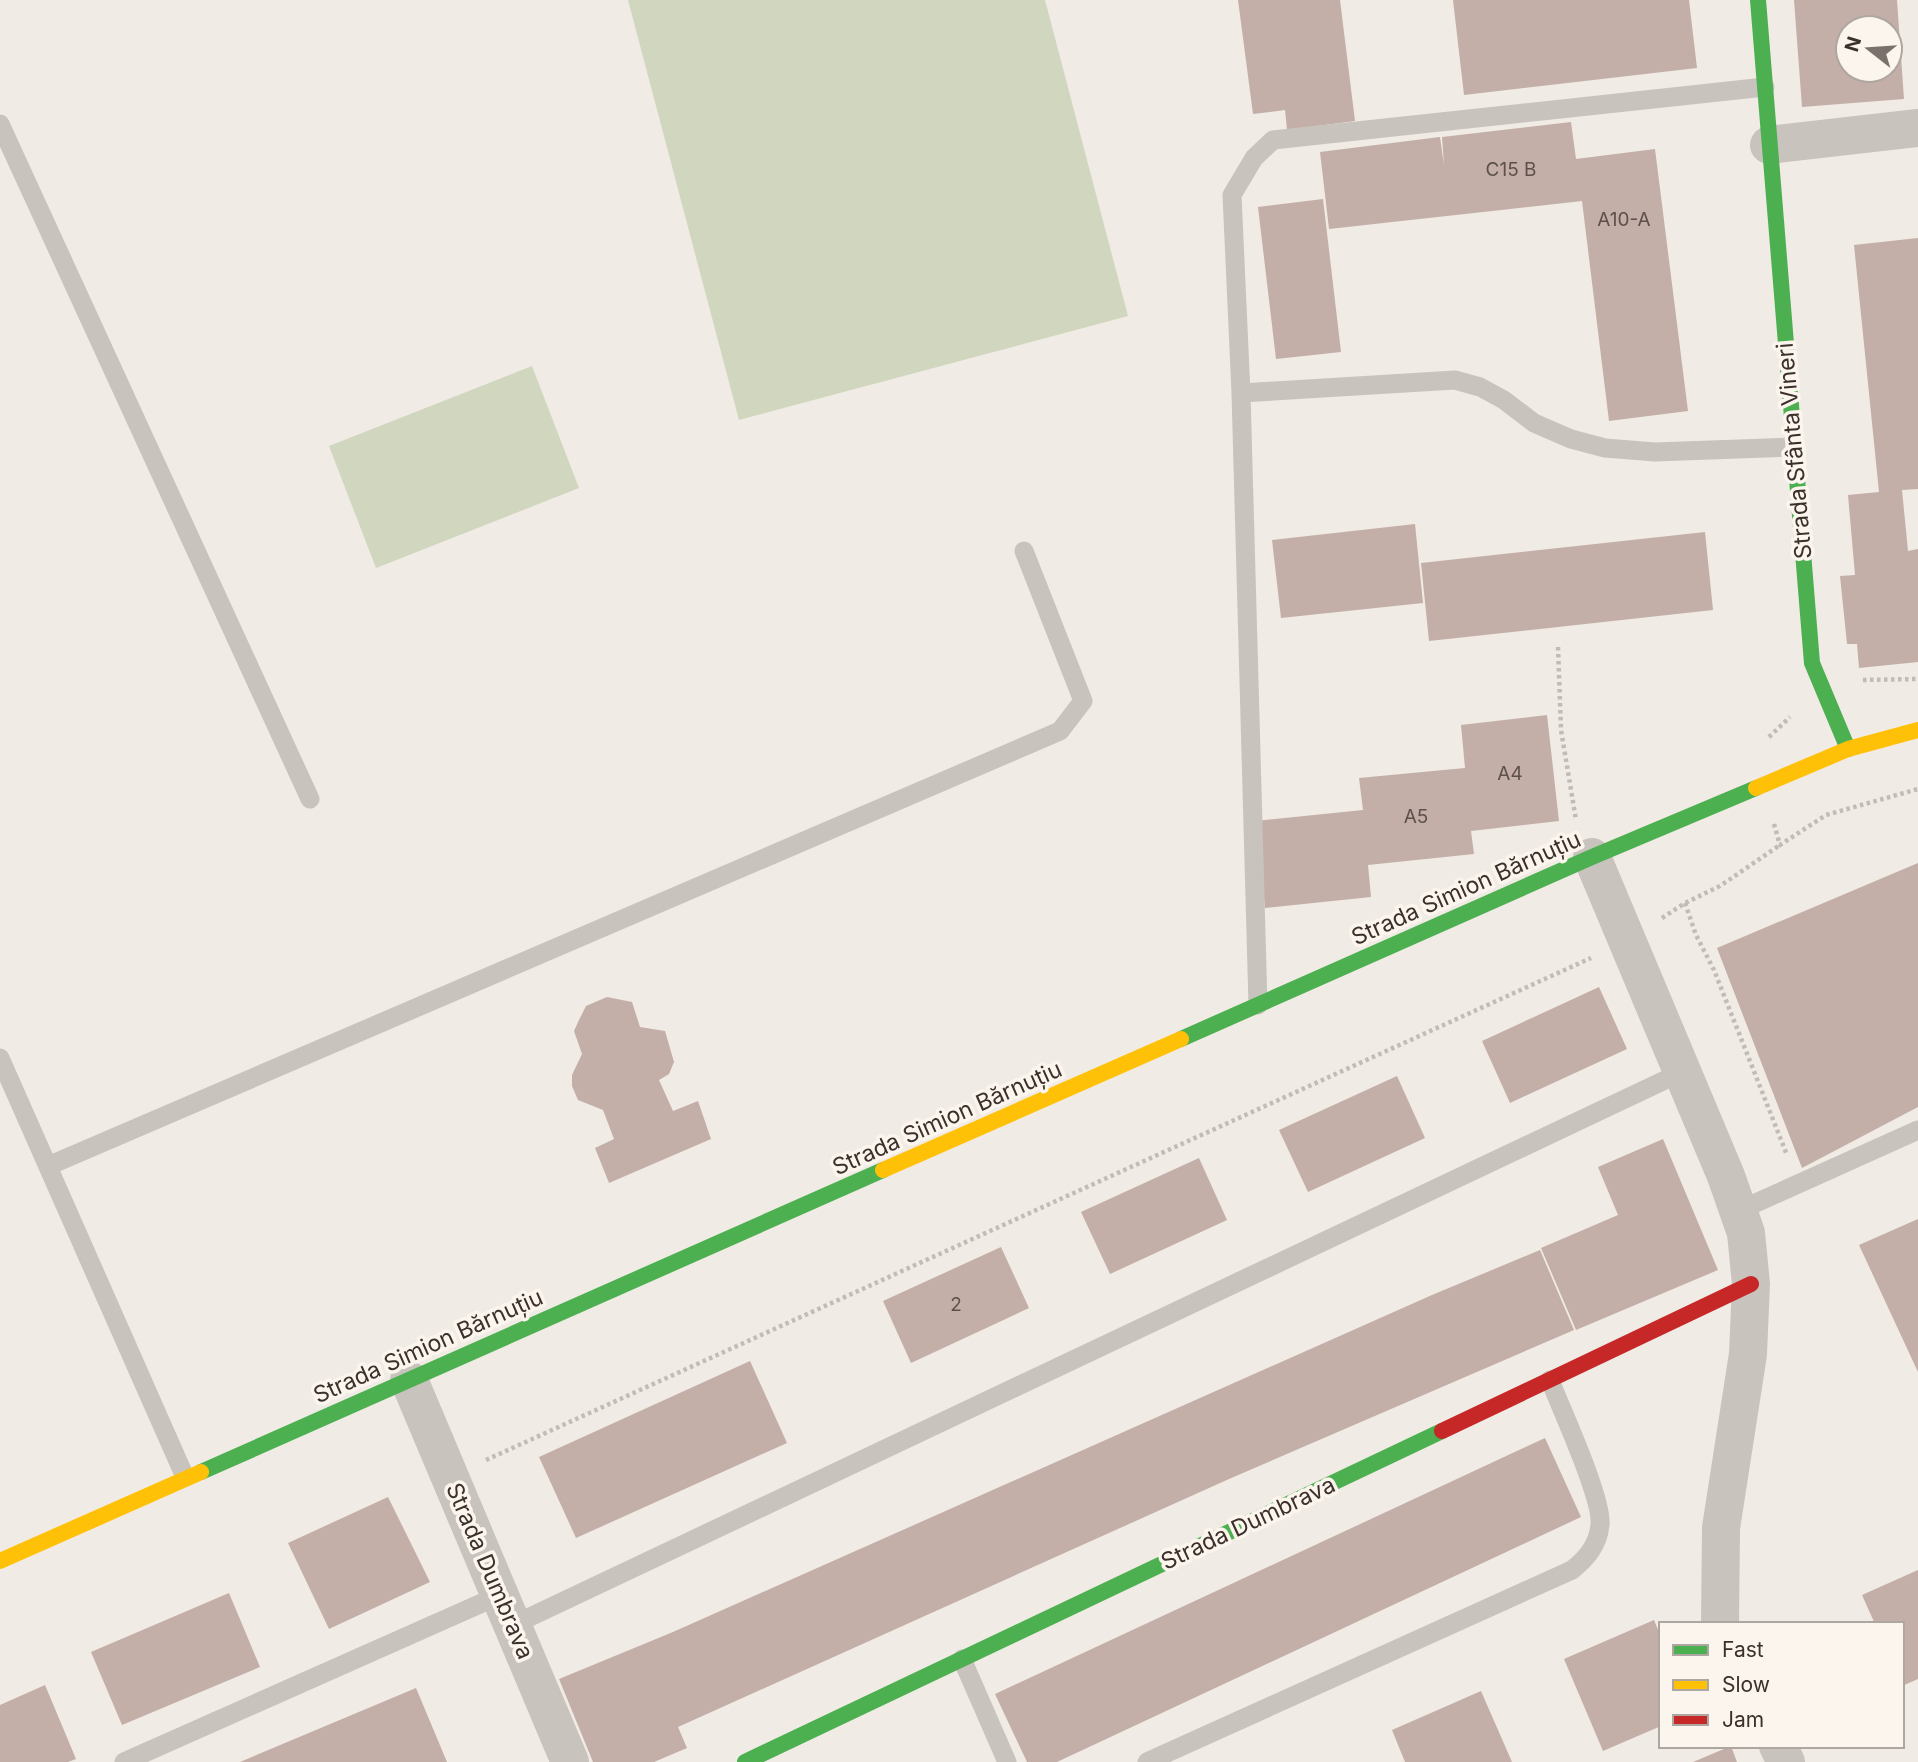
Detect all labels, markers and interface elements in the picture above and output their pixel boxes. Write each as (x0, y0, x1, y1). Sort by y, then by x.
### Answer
north arrow (1834, 14, 1904, 84)
text: N (1840, 34, 1866, 54)
house number: C15 B (1486, 158, 1536, 181)
house number: A10-A (1597, 208, 1651, 231)
street label: Strada Sfânta Vineri (1771, 342, 1817, 560)
house number: A4 (1497, 762, 1523, 785)
house number: A5 (1404, 805, 1428, 828)
street label: Strada Simion Bărnuțiu (1347, 825, 1585, 951)
street label: Strada Simion Bărnuțiu (828, 1055, 1066, 1181)
street label: Strada Simion Bărnuțiu (309, 1283, 547, 1409)
house number: 2 (950, 1293, 962, 1316)
street label: Strada Dumbrava (1157, 1470, 1339, 1576)
street label: Strada Dumbrava (440, 1479, 540, 1663)
legend (1659, 1622, 1904, 1748)
text: Fast (1722, 1637, 1764, 1662)
text: Slow (1722, 1672, 1770, 1697)
text: Jam (1722, 1707, 1764, 1732)

